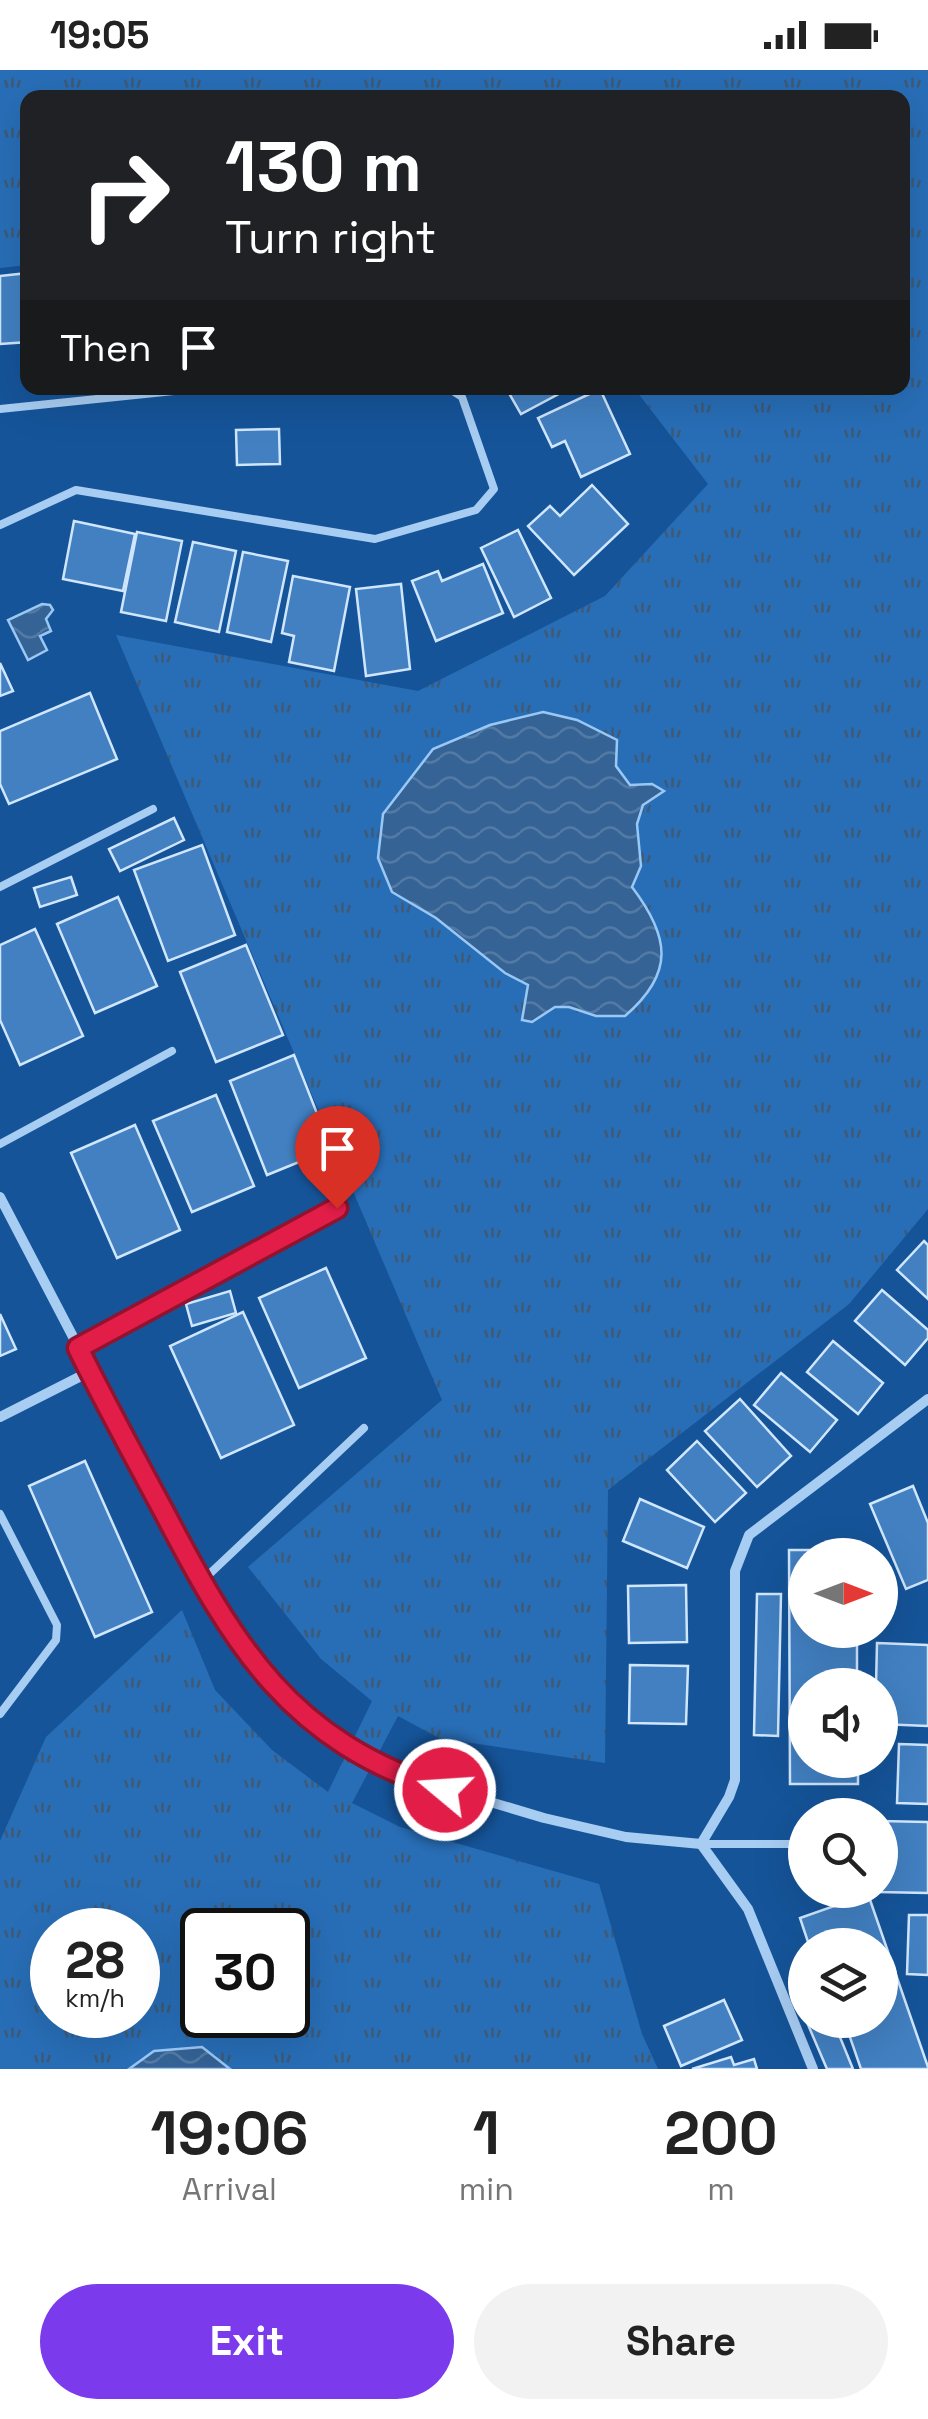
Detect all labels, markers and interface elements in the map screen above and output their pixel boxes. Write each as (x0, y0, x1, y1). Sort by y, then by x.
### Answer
text: 19:05 (50, 11, 149, 59)
text: 130 m (225, 122, 422, 211)
icon: right (60, 130, 190, 260)
text: Turn right (225, 209, 436, 266)
icon: arrive (171, 320, 226, 375)
text: Then (60, 324, 151, 372)
pin (295, 1106, 380, 1209)
icon: arrive (310, 1121, 365, 1176)
north arrow (788, 1538, 898, 1648)
map controls (788, 1538, 898, 2038)
button: sound (788, 1668, 898, 1778)
position arrow (393, 1738, 497, 1842)
button: search (788, 1798, 898, 1908)
speed limit sign: 30 (180, 1908, 310, 2038)
button: layers (788, 1928, 898, 2038)
text: 28 (65, 1929, 125, 1993)
text: km/h (65, 1982, 125, 2014)
text: 19:06 (150, 2095, 308, 2172)
text: 1 (473, 2095, 500, 2172)
text: 200 (664, 2095, 778, 2172)
text: Arrival (182, 2169, 277, 2209)
text: min (459, 2169, 514, 2209)
text: m (707, 2169, 735, 2209)
button: Exit (40, 2284, 454, 2399)
button: Share (474, 2284, 888, 2399)

